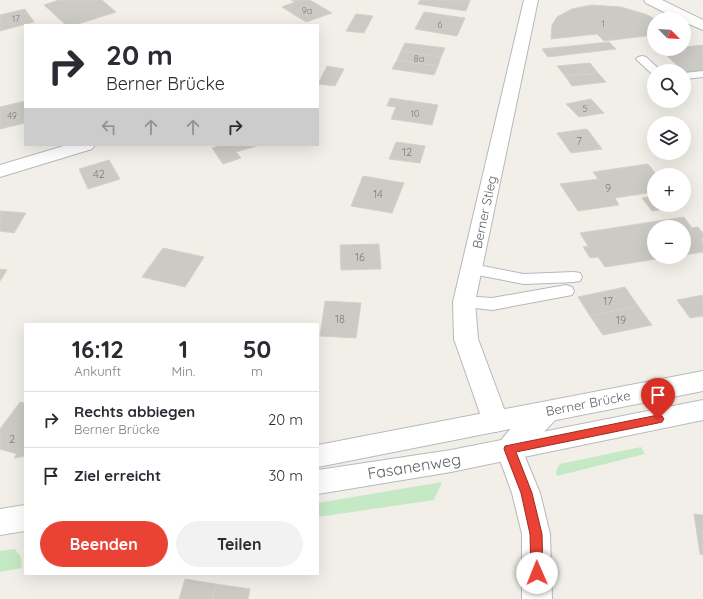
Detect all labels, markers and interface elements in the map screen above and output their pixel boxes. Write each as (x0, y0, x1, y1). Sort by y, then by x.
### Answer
house number: 9a (302, 5, 312, 16)
north arrow (647, 12, 691, 56)
map controls (647, 12, 691, 264)
house number: 17 (12, 13, 20, 24)
house number: 1 (601, 18, 605, 29)
house number: 6 (438, 19, 443, 30)
text: 20 m (106, 37, 173, 72)
icon: right (40, 40, 92, 92)
house number: 8a (414, 53, 424, 64)
button: search (647, 64, 691, 108)
text: Berner Brücke (106, 72, 225, 95)
house number: 5 (583, 103, 588, 114)
house number: 10 (411, 108, 419, 119)
house number: 49 (7, 110, 17, 121)
icon: left (98, 116, 120, 138)
icon: ahead (140, 116, 162, 138)
icon: ahead (182, 116, 204, 138)
icon: right (224, 116, 246, 138)
button: layers (647, 116, 691, 160)
house number: 7 (576, 134, 582, 148)
house number: 12 (402, 145, 412, 159)
house number: 42 (93, 167, 105, 181)
button: + (647, 168, 691, 212)
street label: Berner Stieg (468, 174, 500, 250)
house number: 9 (605, 181, 611, 195)
house number: 14 (373, 187, 383, 201)
button: − (647, 220, 691, 264)
house number: 16 (355, 250, 365, 264)
house number: 17 (603, 294, 613, 308)
house number: 18 (335, 312, 345, 326)
house number: 19 (616, 313, 626, 327)
text: 16:12 (72, 334, 124, 364)
text: 1 (179, 334, 188, 364)
text: 50 (243, 334, 271, 364)
text: Ankunft (74, 363, 121, 379)
text: Min. (172, 363, 195, 379)
text: m (251, 363, 263, 379)
pin (641, 378, 675, 419)
icon: arrive (647, 384, 669, 406)
street label: Berner Brücke (544, 387, 632, 419)
text: Rechts abbiegen (74, 402, 195, 421)
icon: right (40, 409, 62, 431)
text: 20 m (268, 410, 303, 429)
text: Berner Brücke (74, 421, 160, 437)
house number: 2 (9, 432, 15, 446)
street label: Fasanenweg (366, 449, 462, 483)
icon: arrive (40, 465, 62, 487)
text: Ziel erreicht (74, 466, 161, 485)
text: 30 m (268, 466, 303, 485)
button: Beenden (40, 521, 168, 567)
button: Teilen (176, 521, 303, 567)
position arrow (516, 552, 558, 594)

